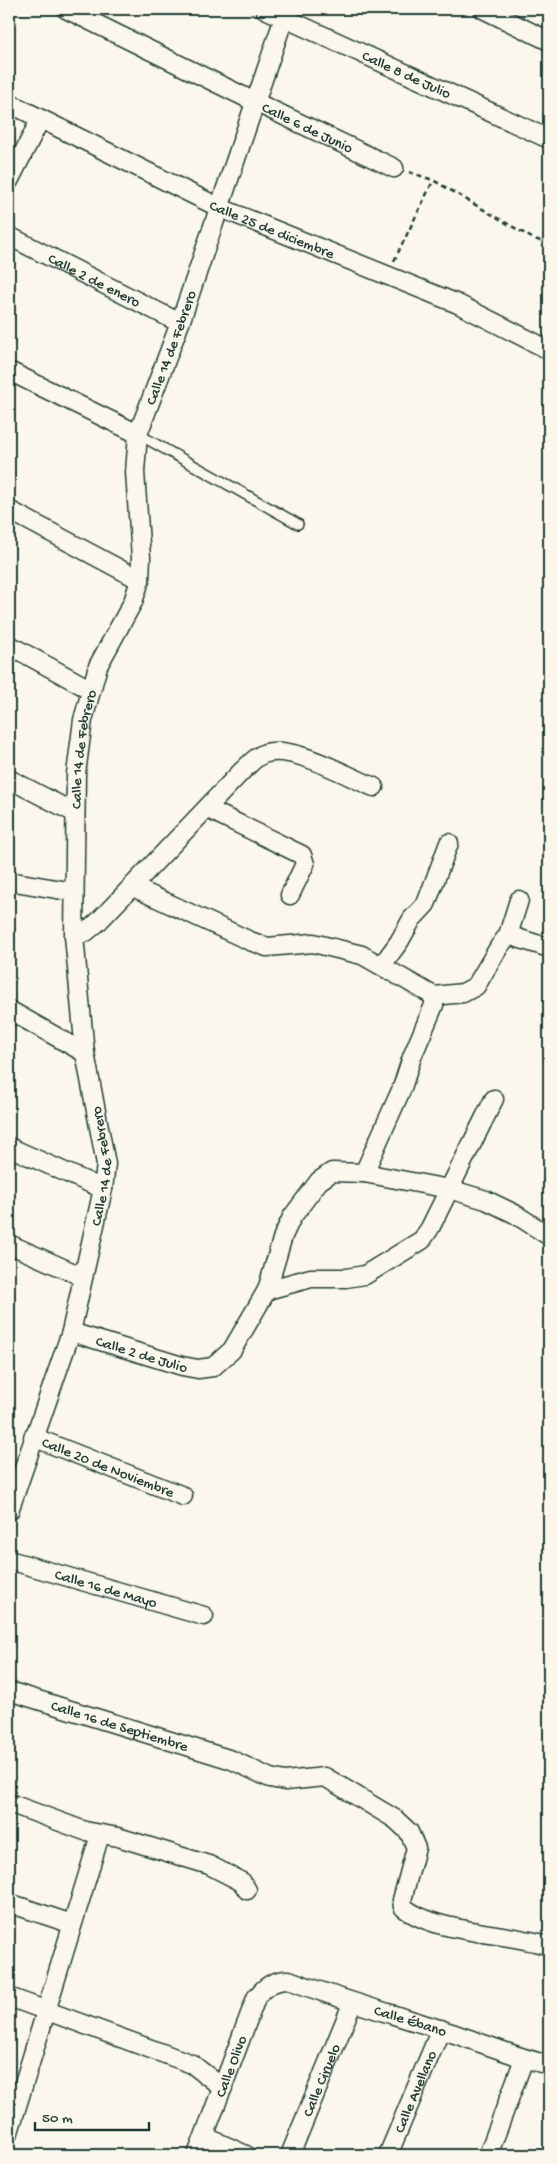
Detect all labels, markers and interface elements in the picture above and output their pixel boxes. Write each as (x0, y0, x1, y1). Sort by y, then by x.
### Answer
street label: Calle 8 de Julio (359, 48, 453, 104)
street label: Calle 6 de Junio (258, 99, 356, 158)
street label: Calle 25 de diciembre (206, 197, 337, 264)
street label: Calle 2 de enero (44, 250, 143, 312)
street label: Calle 14 de Febrero (143, 288, 202, 408)
street label: Calle 14 de Febrero (69, 688, 102, 809)
street label: Calle 14 de Febrero (88, 1105, 117, 1228)
street label: Calle 2 de Julio (93, 1333, 189, 1378)
street label: Calle 20 de Noviembre (39, 1434, 177, 1503)
street label: Calle 16 de Mayo (52, 1567, 159, 1613)
street label: Calle 16 de Septiembre (48, 1698, 190, 1757)
street label: Calle Ébano (372, 2002, 449, 2042)
street label: Calle Olivo (213, 2033, 252, 2100)
street label: Calle Ciruelo (300, 2042, 346, 2120)
street label: Calle Avellano (391, 2048, 442, 2136)
scale bar (35, 2099, 149, 2131)
text: 50 m (42, 2110, 73, 2128)

